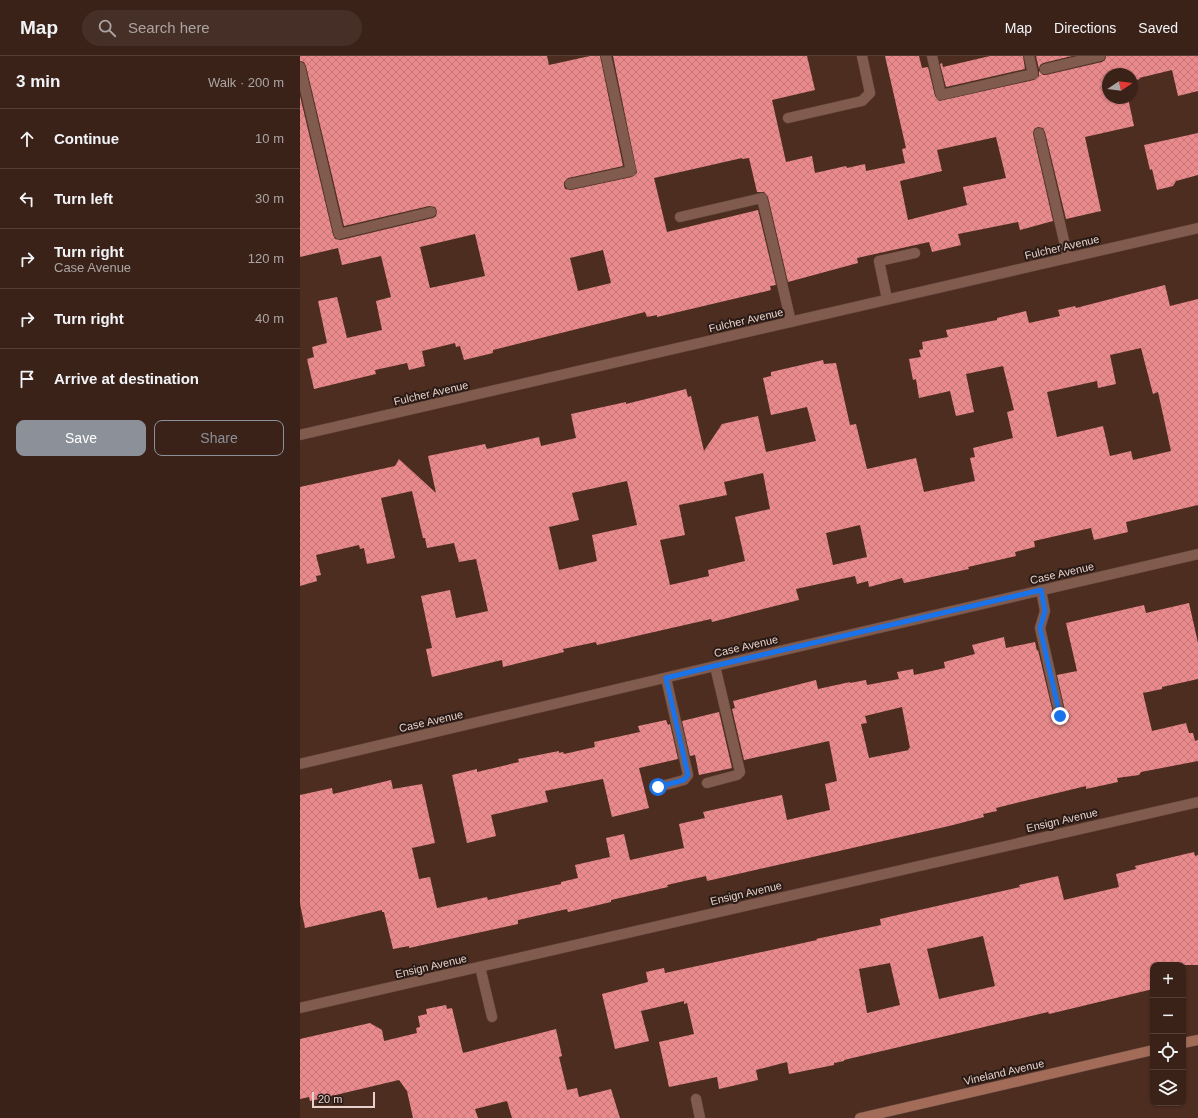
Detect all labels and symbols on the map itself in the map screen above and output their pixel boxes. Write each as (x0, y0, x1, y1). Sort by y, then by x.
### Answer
north arrow (1102, 68, 1138, 104)
street label: Fulcher Avenue (1024, 233, 1100, 261)
street label: Fulcher Avenue (708, 306, 784, 334)
street label: Fulcher Avenue (393, 379, 469, 407)
street label: Case Avenue (1029, 560, 1095, 586)
street label: Case Avenue (713, 633, 779, 659)
route end (1051, 707, 1069, 725)
street label: Case Avenue (398, 708, 464, 734)
route start (649, 778, 667, 796)
street label: Ensign Avenue (1025, 806, 1099, 834)
street label: Ensign Avenue (709, 879, 783, 907)
street label: Ensign Avenue (394, 952, 468, 980)
street label: Vineland Avenue (963, 1057, 1045, 1087)
scale bar (312, 1090, 375, 1109)

